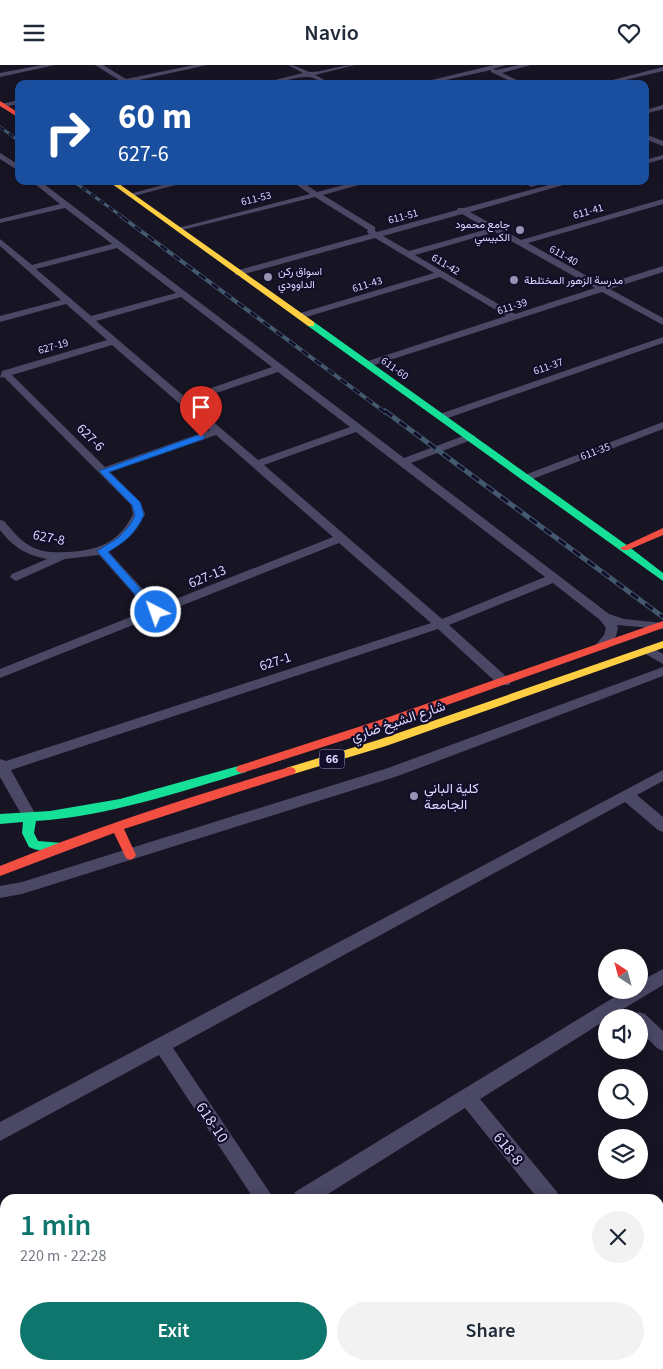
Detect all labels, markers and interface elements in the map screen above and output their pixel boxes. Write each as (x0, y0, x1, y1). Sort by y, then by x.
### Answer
text: Navio (304, 17, 359, 49)
icon: menu (20, 19, 48, 47)
icon: heart (615, 19, 643, 47)
text: 60 m (118, 92, 192, 142)
icon: right (35, 100, 100, 165)
text: 627-6 (118, 138, 169, 170)
street label: 611-53 (239, 187, 273, 209)
street label: 611-41 (571, 200, 605, 223)
street label: 611-51 (386, 205, 420, 228)
place label: جامع محمود الكبيسي (455, 217, 510, 247)
marker: جامع محمود الكبيسي (514, 224, 526, 236)
street label: 611-40 (547, 241, 581, 269)
street label: 611-42 (429, 250, 463, 279)
place label: اسواق ركن الداوودي (278, 264, 322, 294)
marker: اسواق ركن الداوودي (262, 271, 274, 283)
street label: 611-43 (350, 273, 384, 296)
place label: مدرسة الزهور المختلطة (524, 273, 623, 288)
marker: مدرسة الزهور المختلطة (508, 274, 520, 286)
street label: 611-39 (495, 295, 529, 318)
street label: 627-19 (36, 335, 70, 358)
street label: 611-60 (378, 353, 412, 384)
street label: 611-37 (531, 354, 565, 379)
pin (180, 386, 222, 437)
icon: arrive (187, 393, 215, 421)
street label: 627-6 (72, 419, 109, 456)
street label: 611-35 (578, 439, 612, 464)
street label: 627-8 (31, 525, 67, 551)
street label: 627-13 (185, 560, 229, 594)
position arrow (129, 585, 181, 637)
street label: 627-1 (257, 647, 294, 676)
street label: شارع الشيخ ضاري (349, 696, 448, 748)
road number: 66 (320, 749, 344, 769)
place label: كلية الباني الجامعة (424, 779, 479, 815)
marker: كلية الباني الجامعة (408, 790, 420, 802)
north arrow (598, 949, 648, 999)
map controls (598, 949, 648, 1179)
button: sound (598, 1009, 648, 1059)
button: search (598, 1069, 648, 1119)
street label: 618-10 (191, 1098, 234, 1147)
street label: 618-8 (488, 1127, 528, 1170)
button: layers (598, 1129, 648, 1179)
text: 1 min (20, 1204, 91, 1247)
button: close (592, 1211, 644, 1263)
text: 220 m · 22:28 (20, 1245, 107, 1267)
button: Exit (20, 1302, 327, 1360)
button: Share (337, 1302, 644, 1360)

